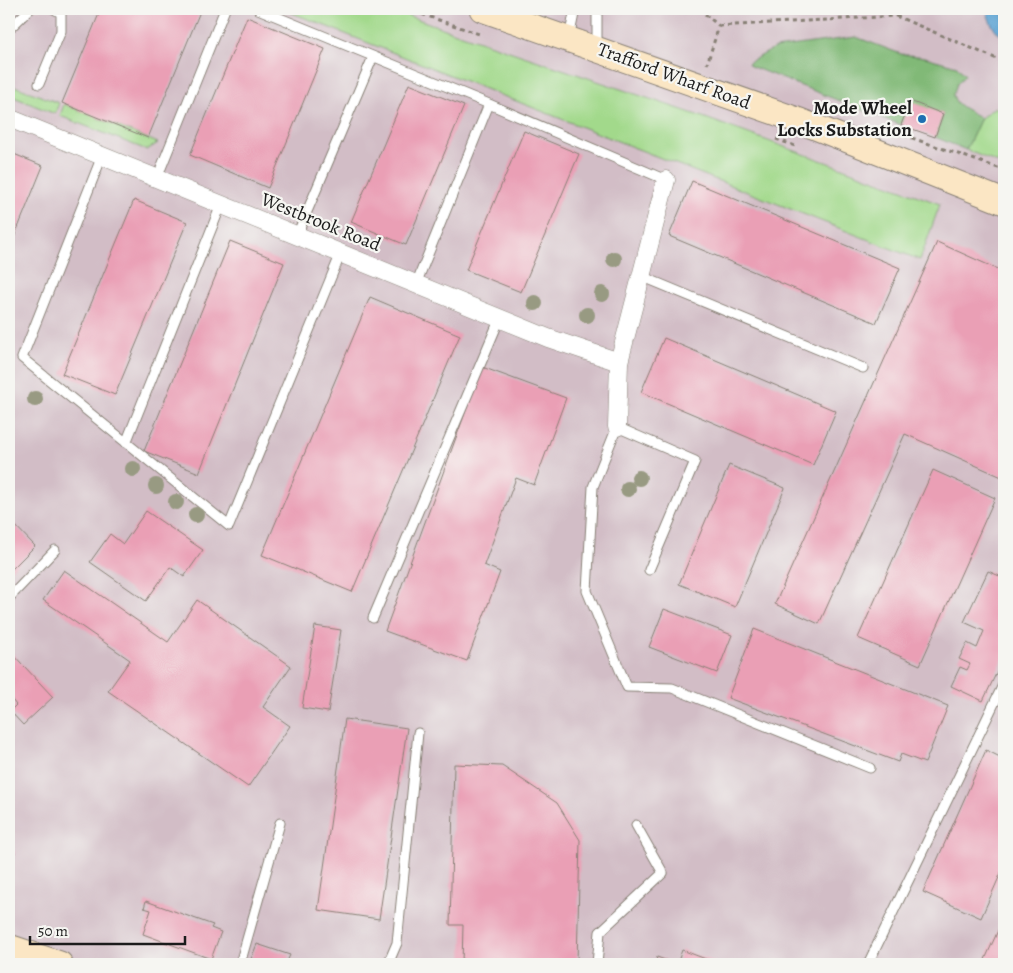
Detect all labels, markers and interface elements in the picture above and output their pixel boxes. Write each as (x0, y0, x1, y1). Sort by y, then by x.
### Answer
street label: Trafford Wharf Road (594, 36, 755, 116)
place label: Mode Wheel Locks Substation (777, 95, 912, 143)
marker: Mode Wheel Locks Substation (916, 113, 928, 125)
street label: Westbrook Road (256, 186, 386, 258)
scale bar (30, 913, 185, 945)
text: 50 m (38, 921, 68, 941)

